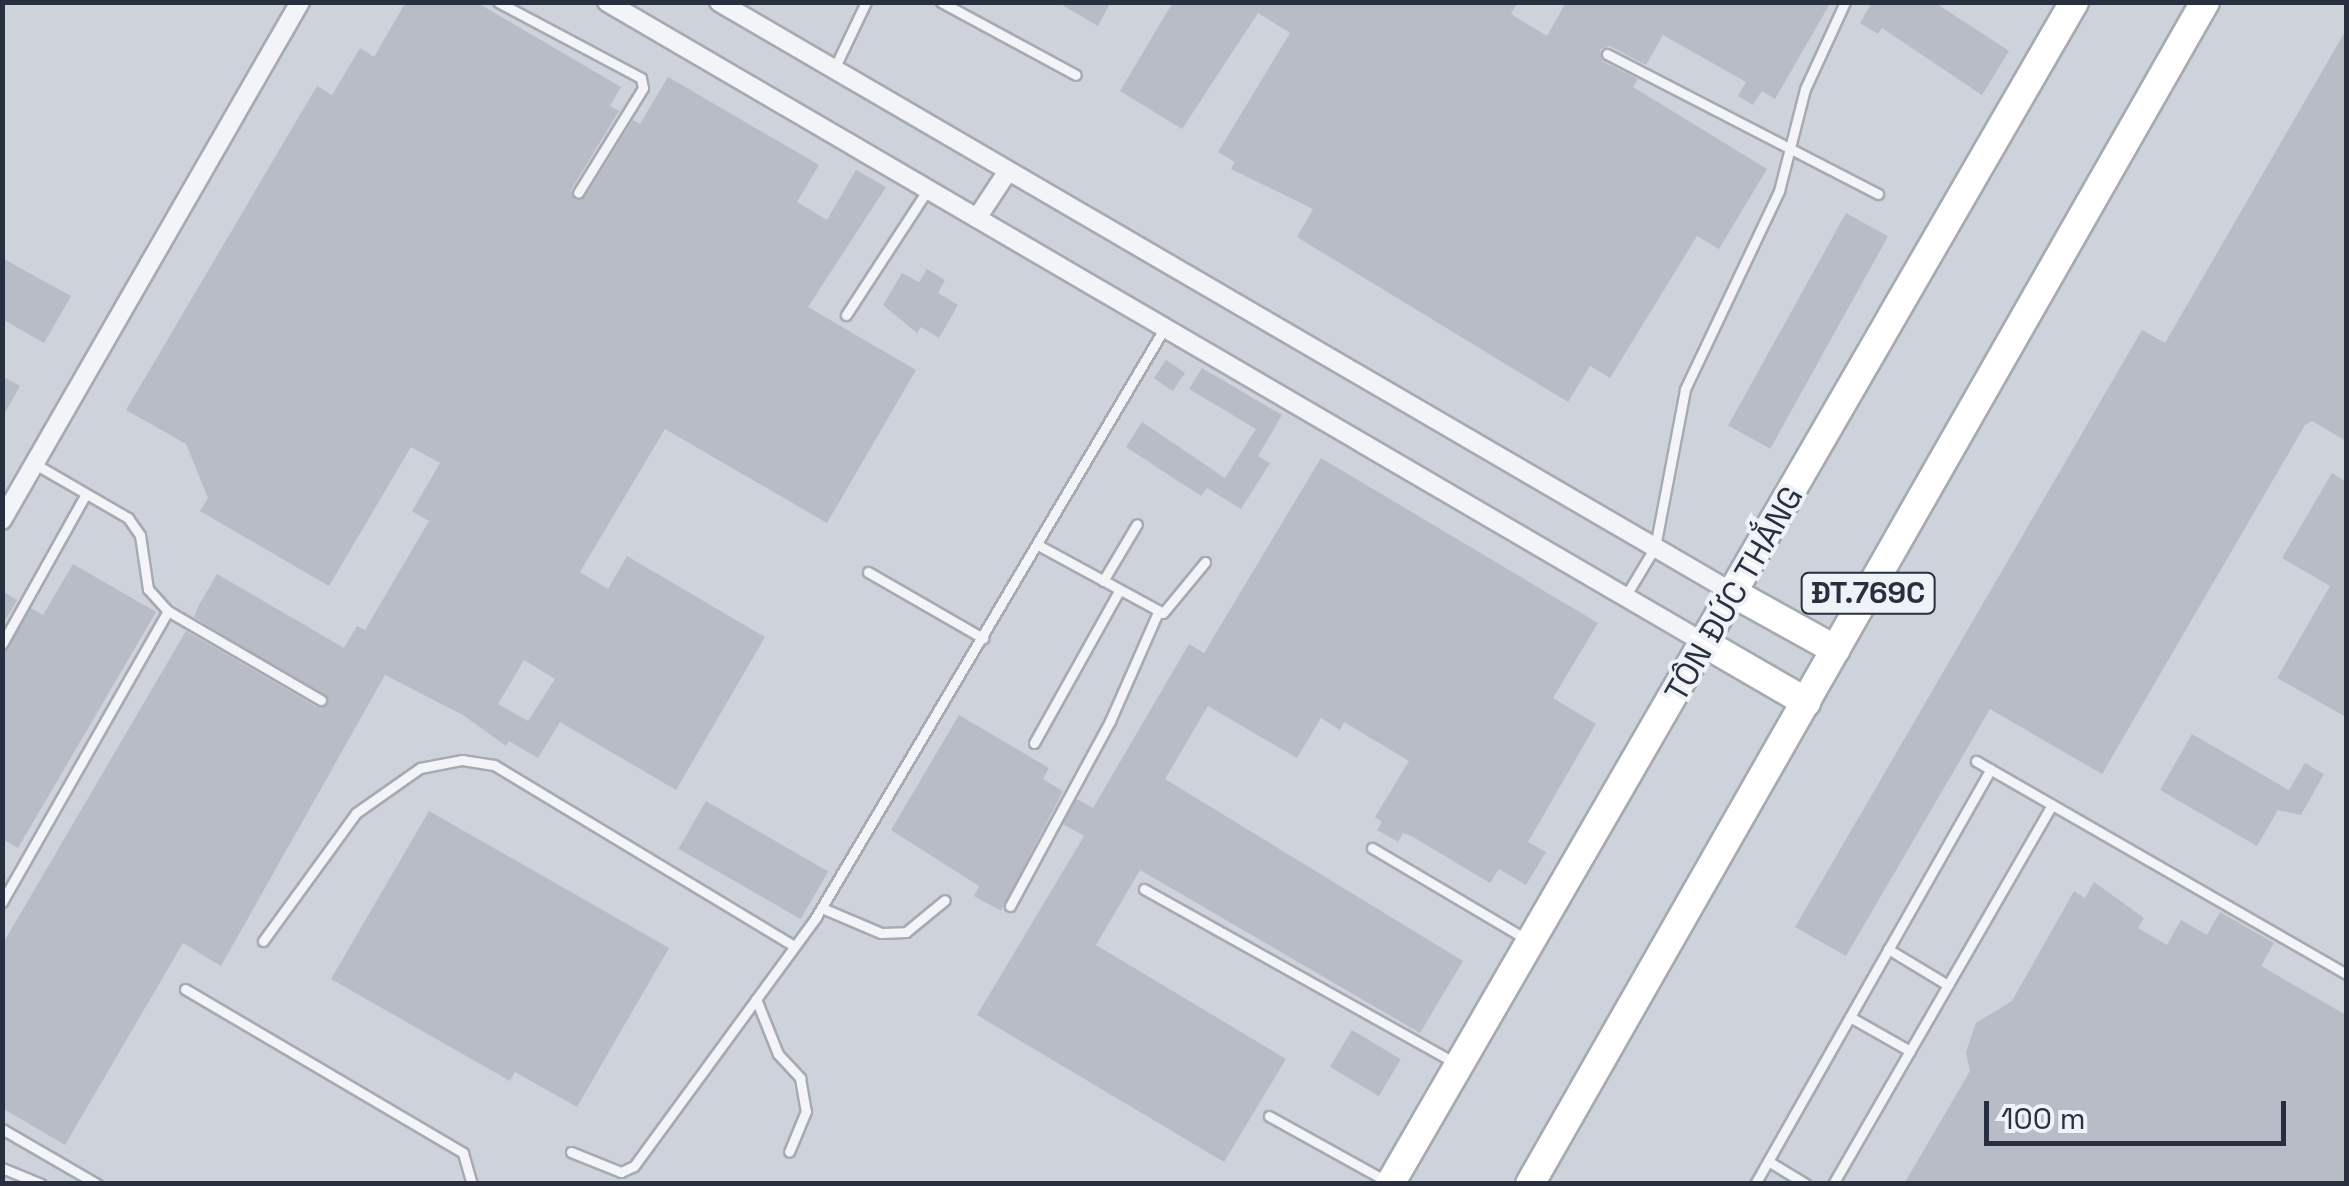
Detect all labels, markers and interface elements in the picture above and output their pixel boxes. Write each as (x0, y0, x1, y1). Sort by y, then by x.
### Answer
street label: TÔN ĐỨC THẮNG (1657, 479, 1811, 709)
road number: ĐT.769C (1800, 568, 1936, 618)
scale bar (1989, 1081, 2292, 1143)
text: 100 m (2001, 1099, 2086, 1138)

